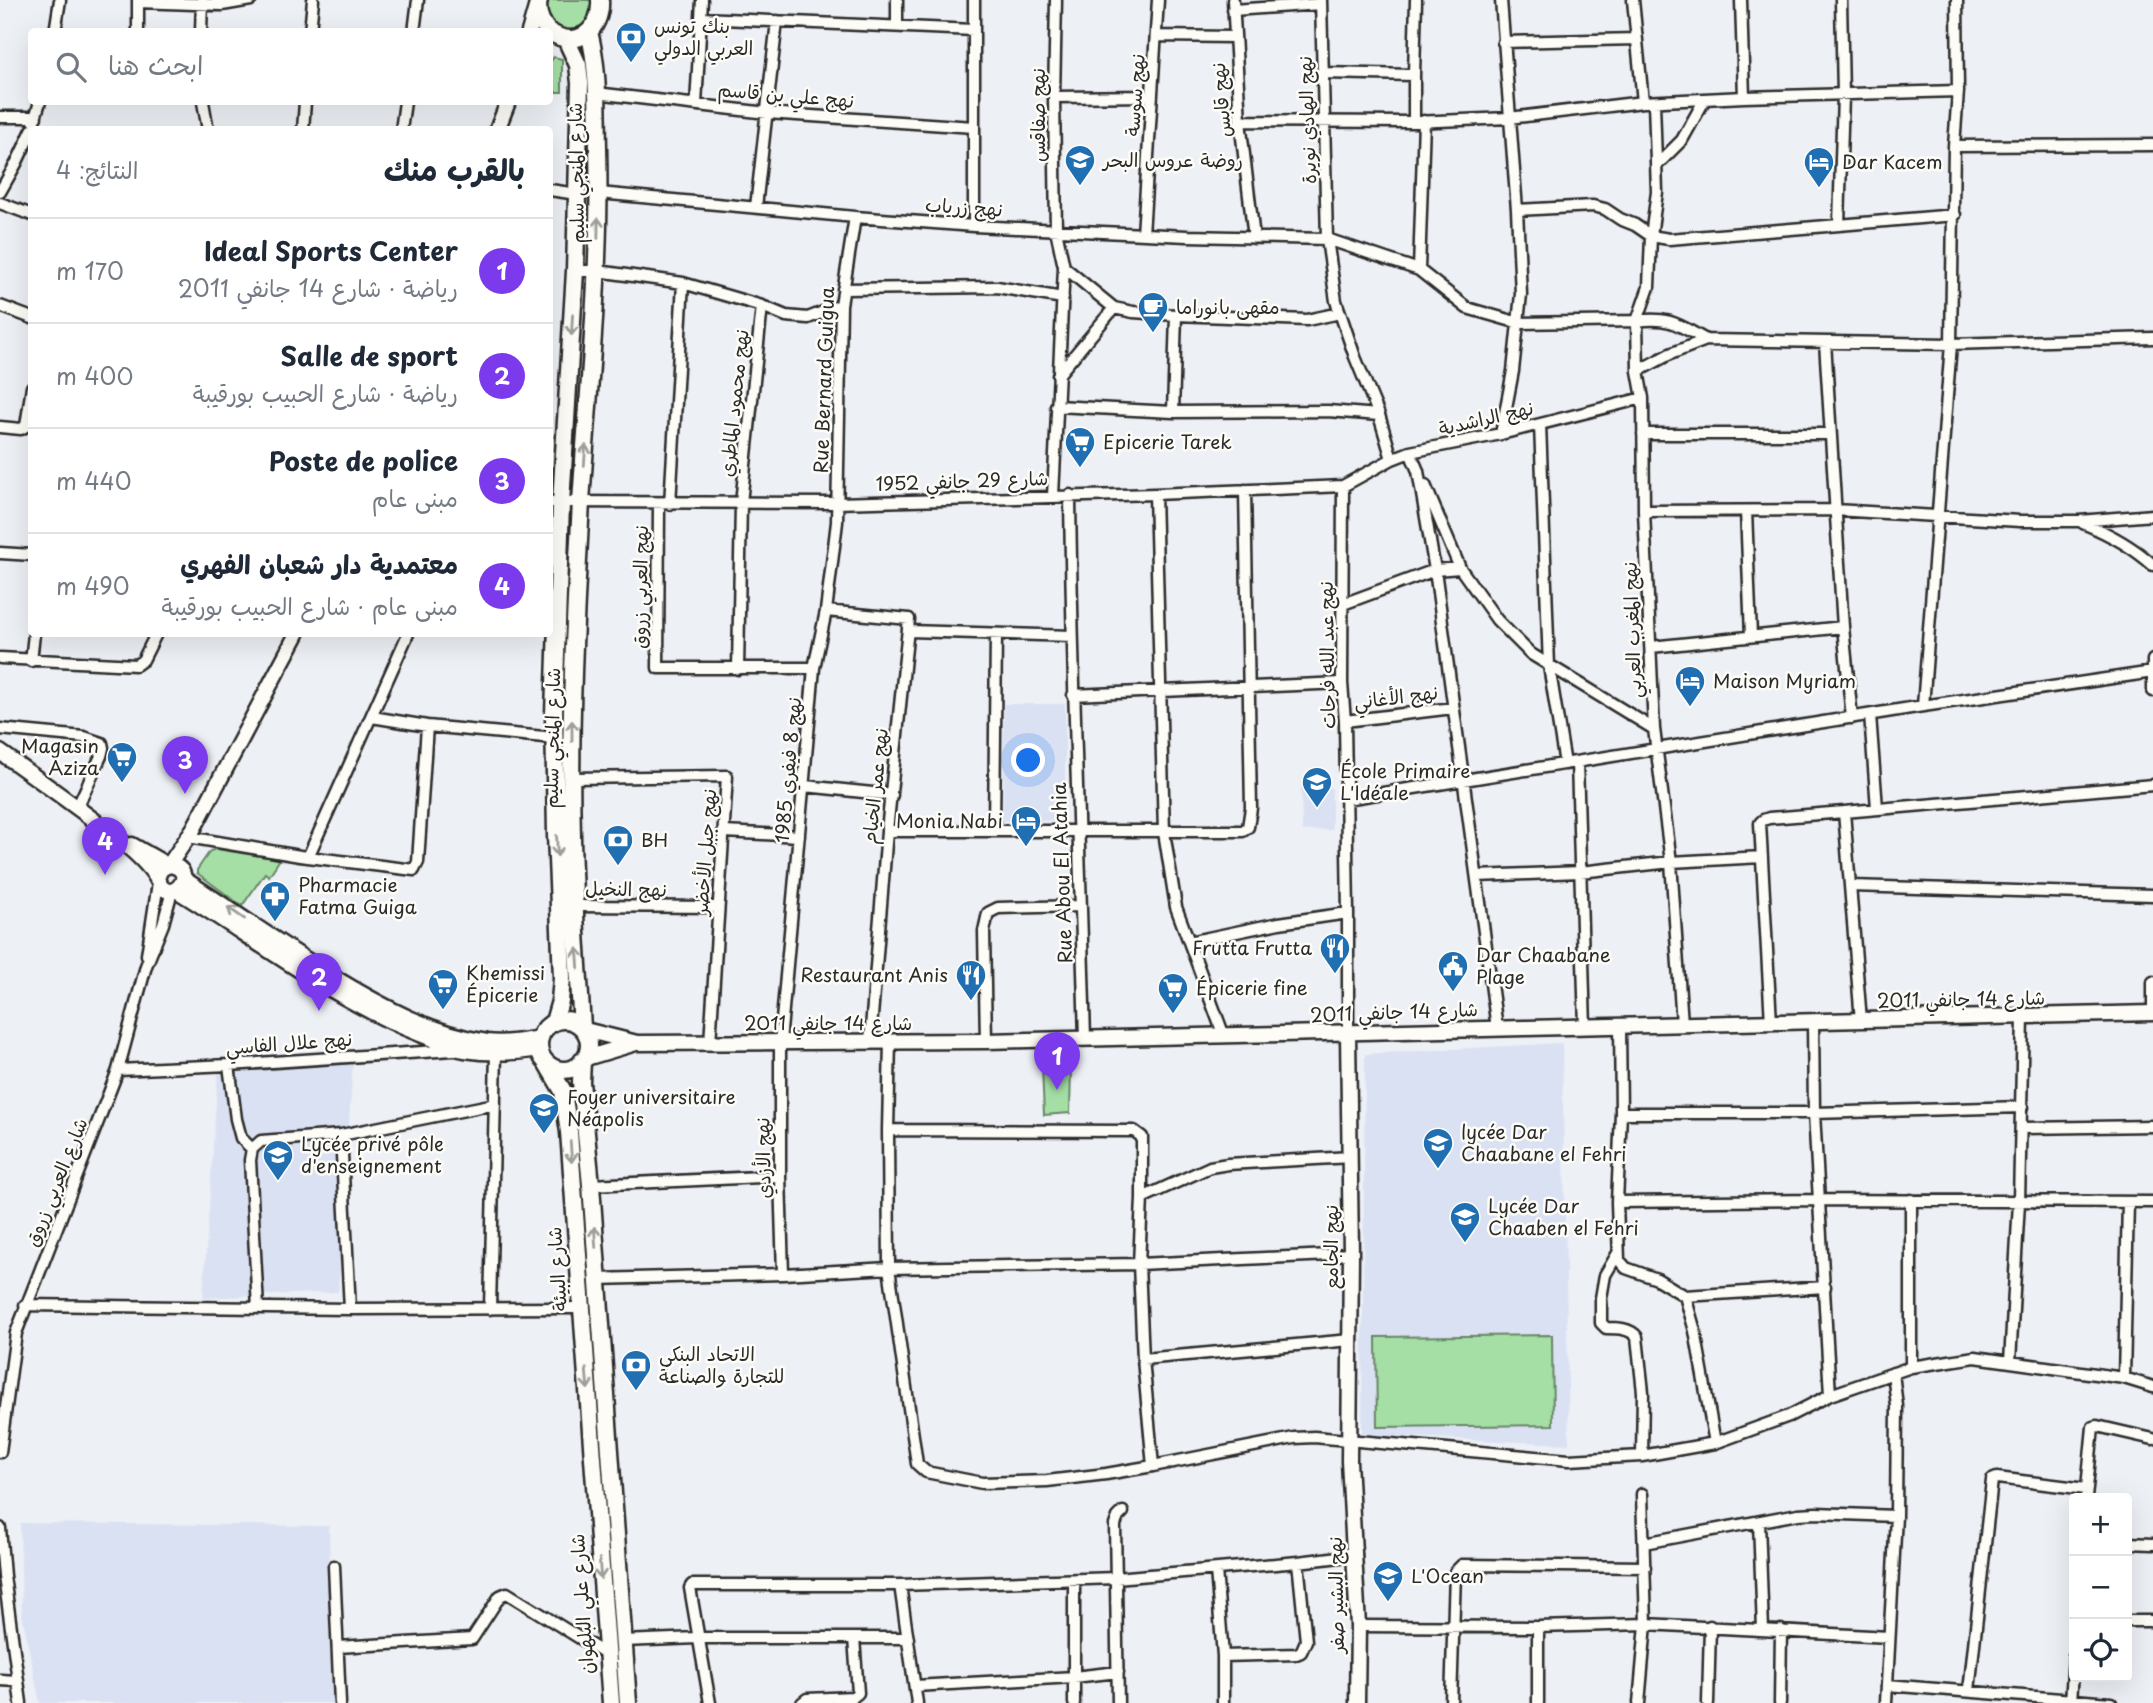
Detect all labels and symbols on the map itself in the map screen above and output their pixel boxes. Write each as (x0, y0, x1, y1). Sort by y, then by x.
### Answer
place label: بنك تونس العربي الدولي (654, 11, 753, 65)
bank icon: بنك تونس العربي الدولي (614, 20, 648, 64)
street label: نهج سوسة (1117, 53, 1151, 137)
street label: نهج الهادي نويرة (1290, 55, 1324, 185)
street label: نهج قابس (1203, 62, 1237, 139)
street label: نهج صفاقس (1023, 68, 1051, 162)
street label: نهج علي بن قاسم (716, 74, 855, 118)
street label: شارع المنجي سليم (560, 102, 594, 244)
school or university icon: روضة عروس البحر (1063, 143, 1097, 187)
place label: روضة عروس البحر (1101, 145, 1243, 173)
hotel icon: Dar Kacem (1802, 145, 1836, 189)
place label: Dar Kacem (1842, 147, 1943, 175)
street label: نهج زرياب (924, 189, 1004, 223)
one-way arrow (591, 217, 605, 240)
street label: Rue Bernard Guigua (806, 286, 840, 474)
cafe icon: مقهى بانوراما (1136, 290, 1170, 334)
place label: مقهى بانوراما (1176, 292, 1280, 320)
one-way arrow (565, 313, 578, 336)
street label: نهج محمود الماطري (711, 328, 757, 478)
street label: نهج الراشدية (1436, 393, 1536, 442)
supermarket icon: Epicerie Tarek (1063, 425, 1097, 469)
place label: Epicerie Tarek (1103, 427, 1232, 455)
one-way arrow (579, 444, 592, 467)
street label: شارع 29 جانفي 1952 (875, 463, 1049, 501)
street label: نهج العربي زروق (624, 525, 658, 649)
street label: نهج المغرب العربي (1615, 561, 1651, 699)
street label: نهج عبد الله فرحات (1311, 581, 1341, 729)
hotel icon: Maison Myriam (1673, 664, 1707, 708)
place label: Maison Myriam (1713, 666, 1856, 694)
street label: شارع المنجي سليم (536, 667, 570, 809)
street label: نهج الأغاني (1352, 677, 1440, 719)
street label: نهج 8 فيفري 1985 (767, 696, 809, 844)
one-way arrow (565, 720, 579, 743)
street label: نهج عمر الخيام (854, 726, 896, 846)
place label: Magasin Aziza (21, 731, 99, 781)
pin: 3 (162, 736, 208, 794)
supermarket icon: Magasin Aziza (105, 740, 139, 784)
your location (1011, 743, 1045, 777)
place label: École Primaire L'Idéale (1340, 756, 1470, 806)
school or university icon: École Primaire L'Idéale (1300, 765, 1334, 809)
street label: Rue Abou El Atahia (1044, 782, 1078, 964)
street label: نهج جبل الأخضر (685, 788, 722, 918)
hotel icon: Monia Nabi (1009, 804, 1043, 848)
place label: Monia Nabi (896, 806, 1003, 834)
pin: 4 (82, 817, 128, 875)
bank icon: BH (601, 823, 635, 867)
place label: BH (641, 825, 668, 853)
one-way arrow (550, 834, 563, 857)
place label: Pharmacie Fatma Guiga (298, 870, 417, 920)
street label: نهج النخيل (585, 873, 667, 903)
pharmacy icon: Pharmacie Fatma Guiga (258, 879, 292, 923)
one-way arrow (227, 906, 246, 920)
restaurant icon: Frutta Frutta (1318, 931, 1352, 975)
place label: Frutta Frutta (1192, 933, 1312, 961)
place label: Dar Chaabane Plage (1476, 940, 1611, 990)
one-way arrow (571, 948, 584, 970)
public building icon: Dar Chaabane Plage (1436, 949, 1470, 993)
pin: 2 (296, 953, 342, 1011)
place label: Khemissi Épicerie (466, 958, 545, 1008)
restaurant icon: Restaurant Anis (954, 958, 988, 1002)
place label: Restaurant Anis (800, 960, 948, 988)
supermarket icon: Khemissi Épicerie (426, 967, 460, 1011)
supermarket icon: Épicerie fine (1156, 971, 1190, 1015)
place label: Épicerie fine (1196, 973, 1308, 1001)
street label: شارع 14 جانفي 2011 (1877, 983, 2045, 1017)
street label: شارع 14 جانفي 2011 (1309, 994, 1479, 1032)
street label: شارع 14 جانفي 2011 (744, 1008, 912, 1040)
street label: نهج علال الفاسي (225, 1024, 353, 1064)
pin: 1 (1034, 1032, 1080, 1090)
place label: Foyer universitaire Néapolis (567, 1082, 736, 1132)
school or university icon: Foyer universitaire Néapolis (527, 1091, 561, 1135)
street label: شارع العربي زروق (16, 1113, 97, 1252)
street label: نهج الأزدي (747, 1117, 779, 1199)
place label: lycée Dar Chaabane el Fehri (1461, 1117, 1627, 1167)
school or university icon: lycée Dar Chaabane el Fehri (1421, 1126, 1455, 1170)
place label: Lycée privé pôle d'enseignement (301, 1129, 444, 1179)
school or university icon: Lycée privé pôle d'enseignement (261, 1138, 295, 1182)
one-way arrow (565, 1140, 578, 1163)
place label: Lycée Dar Chaaben el Fehri (1488, 1191, 1639, 1241)
school or university icon: Lycée Dar Chaaben el Fehri (1448, 1200, 1482, 1244)
street label: نهج الجامع (1316, 1205, 1345, 1289)
street label: شارع البيئة (539, 1226, 574, 1312)
one-way arrow (588, 1226, 601, 1249)
place label: الاتحاد البنكي للتجارة والصناعة (659, 1339, 784, 1389)
bank icon: الاتحاد البنكي للتجارة والصناعة (619, 1348, 653, 1392)
one-way arrow (581, 1367, 594, 1390)
street label: شارع علي البلهوان (562, 1533, 604, 1675)
street label: نهج البشير صفر (1320, 1536, 1350, 1656)
one-way arrow (594, 1557, 607, 1580)
school or university icon: L'Ocean (1371, 1559, 1405, 1603)
place label: L'Ocean (1411, 1561, 1484, 1589)

